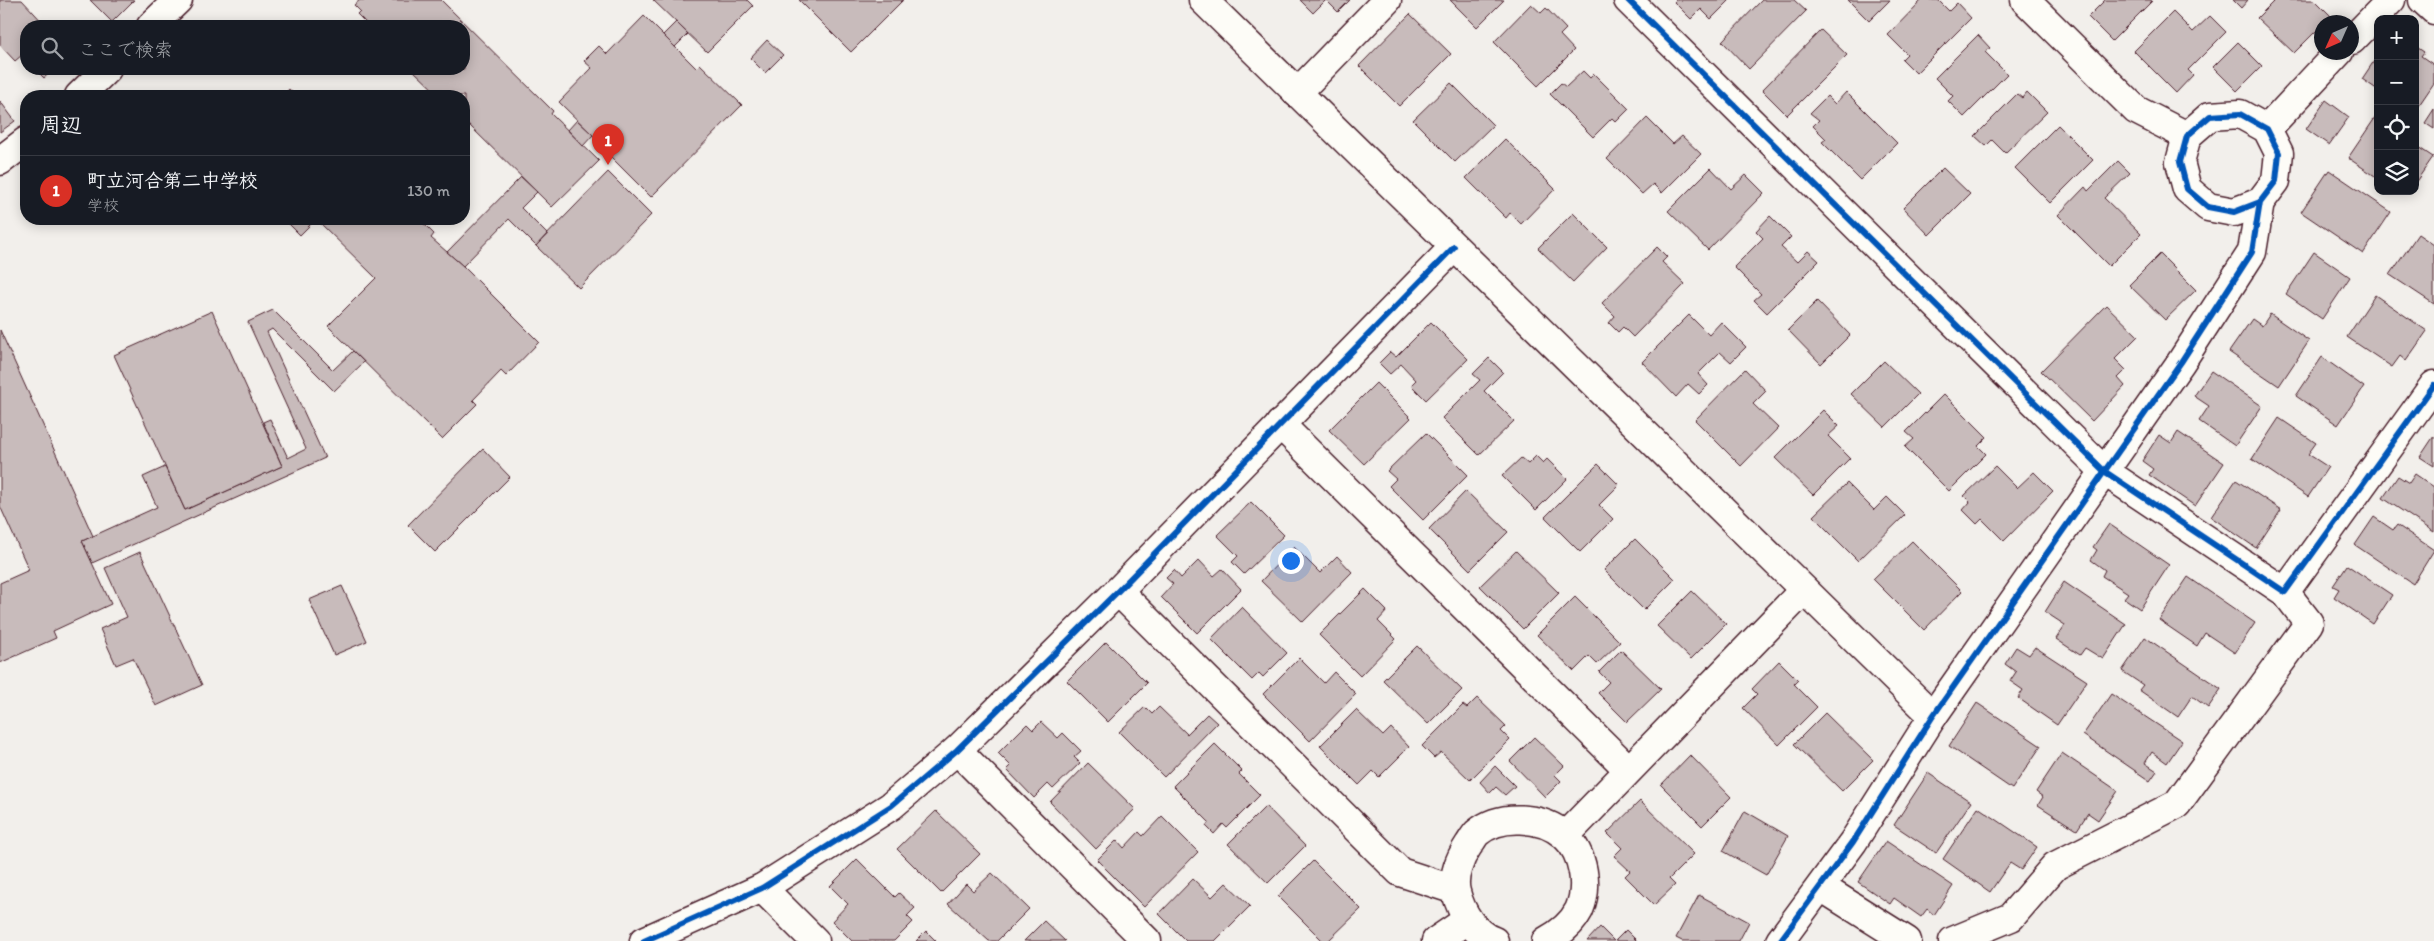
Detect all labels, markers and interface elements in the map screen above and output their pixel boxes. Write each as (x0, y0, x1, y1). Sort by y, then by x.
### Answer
north arrow (2314, 15, 2359, 60)
map controls (2374, 15, 2419, 195)
button: + (2374, 15, 2419, 60)
search box (20, 20, 470, 75)
icon: search (38, 34, 66, 62)
text: ここで検索 (78, 38, 173, 61)
button: − (2374, 60, 2419, 105)
button: locate (2374, 105, 2419, 150)
text: 周辺 (40, 112, 82, 137)
pin: 1 (592, 124, 624, 165)
button: layers (2374, 150, 2419, 195)
text: 町立河合第二中学校 (87, 169, 258, 192)
text: 1 (52, 181, 60, 200)
text: 130 m (407, 181, 450, 200)
text: 学校 (87, 196, 119, 215)
your location (1278, 548, 1304, 574)

